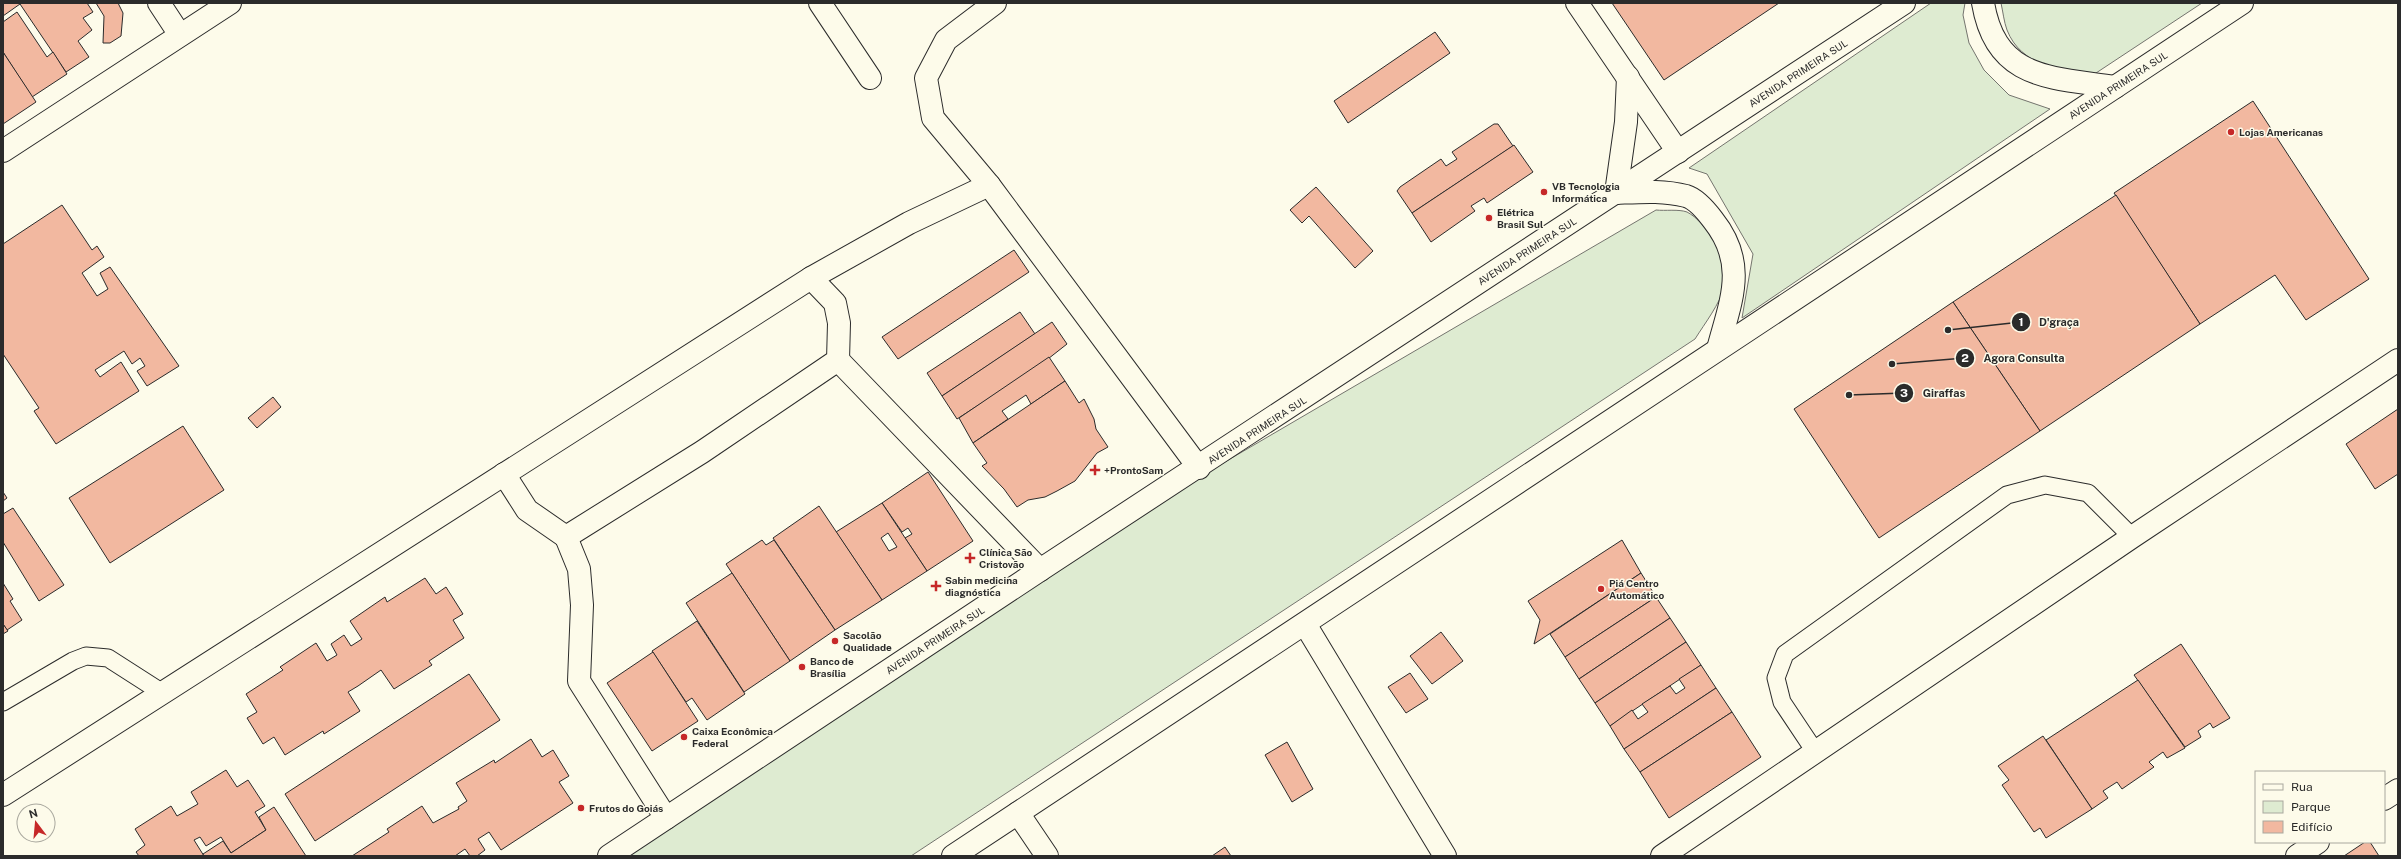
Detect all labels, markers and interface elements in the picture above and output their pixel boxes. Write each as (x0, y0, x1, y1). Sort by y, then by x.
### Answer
street label: AVENIDA PRIMEIRA SUL (1746, 36, 1850, 109)
street label: AVENIDA PRIMEIRA SUL (2066, 48, 2170, 121)
place label: Lojas Americanas (2239, 126, 2323, 138)
marker: Lojas Americanas (2226, 127, 2236, 137)
place label: VB Tecnologia Informática (1552, 180, 1620, 204)
marker: VB Tecnologia Informática (1539, 187, 1549, 197)
place label: Elétrica Brasil Sul (1497, 206, 1543, 230)
marker: Elétrica Brasil Sul (1484, 213, 1494, 223)
street label: AVENIDA PRIMEIRA SUL (1475, 214, 1579, 287)
callout: D'graça (2011, 310, 2087, 333)
text: 1 (2018, 315, 2024, 329)
text: D'graça (2039, 316, 2079, 329)
callout: Agora Consulta (1955, 347, 2073, 370)
text: 2 (1961, 351, 1969, 365)
text: Agora Consulta (1983, 352, 2065, 364)
callout: Giraffas (1894, 381, 1973, 404)
text: 3 (1900, 386, 1908, 400)
text: Giraffas (1923, 387, 1966, 399)
street label: AVENIDA PRIMEIRA SUL (1205, 393, 1309, 466)
marker: +ProntoSam (1089, 464, 1101, 476)
place label: +ProntoSam (1104, 464, 1163, 476)
place label: Clínica São Cristovão (979, 546, 1033, 570)
marker: Clínica São Cristovão (964, 552, 976, 564)
place label: Sabin medicina diagnóstica (945, 574, 1018, 598)
place label: Piá Centro Automático (1609, 577, 1665, 601)
marker: Sabin medicina diagnóstica (930, 580, 942, 592)
marker: Piá Centro Automático (1596, 584, 1606, 594)
street label: AVENIDA PRIMEIRA SUL (883, 603, 987, 676)
place label: Sacolão Qualidade (843, 629, 892, 653)
marker: Sacolão Qualidade (830, 636, 840, 646)
place label: Banco de Brasília (810, 655, 854, 679)
marker: Banco de Brasília (797, 662, 807, 672)
place label: Caixa Econômica Federal (692, 725, 773, 749)
marker: Caixa Econômica Federal (679, 732, 689, 742)
legend (2255, 771, 2385, 843)
text: Rua (2291, 780, 2313, 794)
text: Parque (2291, 800, 2331, 814)
place label: Frutos do Goiás (589, 802, 663, 814)
north arrow (16, 803, 56, 843)
marker: Frutos do Goiás (576, 803, 586, 813)
text: N (27, 806, 39, 820)
text: Edifício (2291, 820, 2333, 834)

